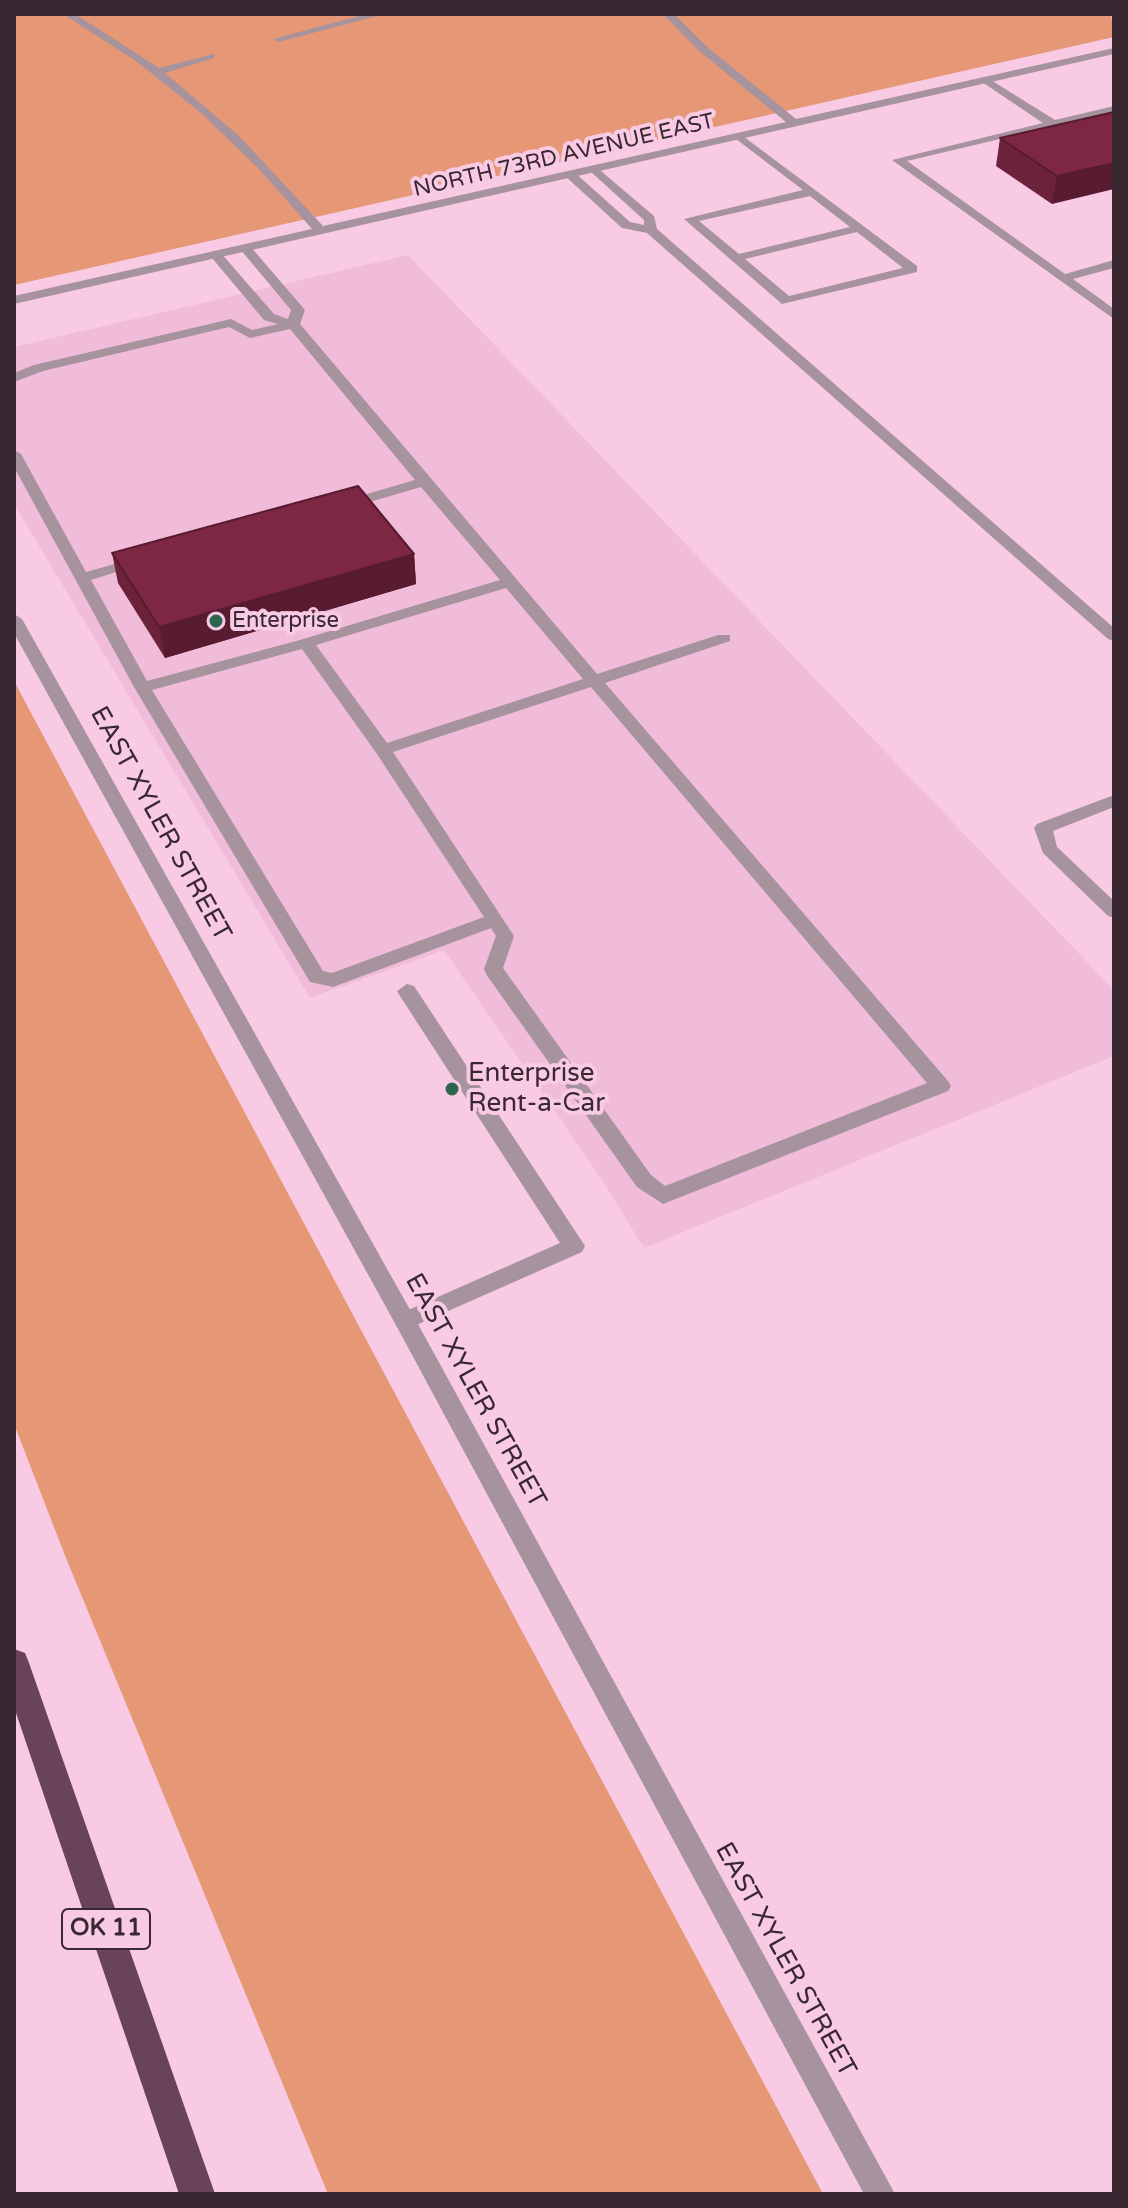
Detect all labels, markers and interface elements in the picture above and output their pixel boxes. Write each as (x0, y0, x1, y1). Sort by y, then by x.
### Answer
street label: NORTH 73RD AVENUE EAST (411, 109, 717, 203)
place label: Enterprise (232, 608, 339, 634)
marker: Enterprise (207, 612, 225, 630)
street label: EAST XYLER STREET (83, 701, 237, 947)
place label: Enterprise Rent-a-Car (468, 1058, 605, 1120)
marker: Enterprise Rent-a-Car (443, 1080, 461, 1098)
street label: EAST XYLER STREET (398, 1268, 552, 1514)
street label: EAST XYLER STREET (708, 1837, 862, 2083)
road number: OK 11 (62, 1909, 150, 1949)

